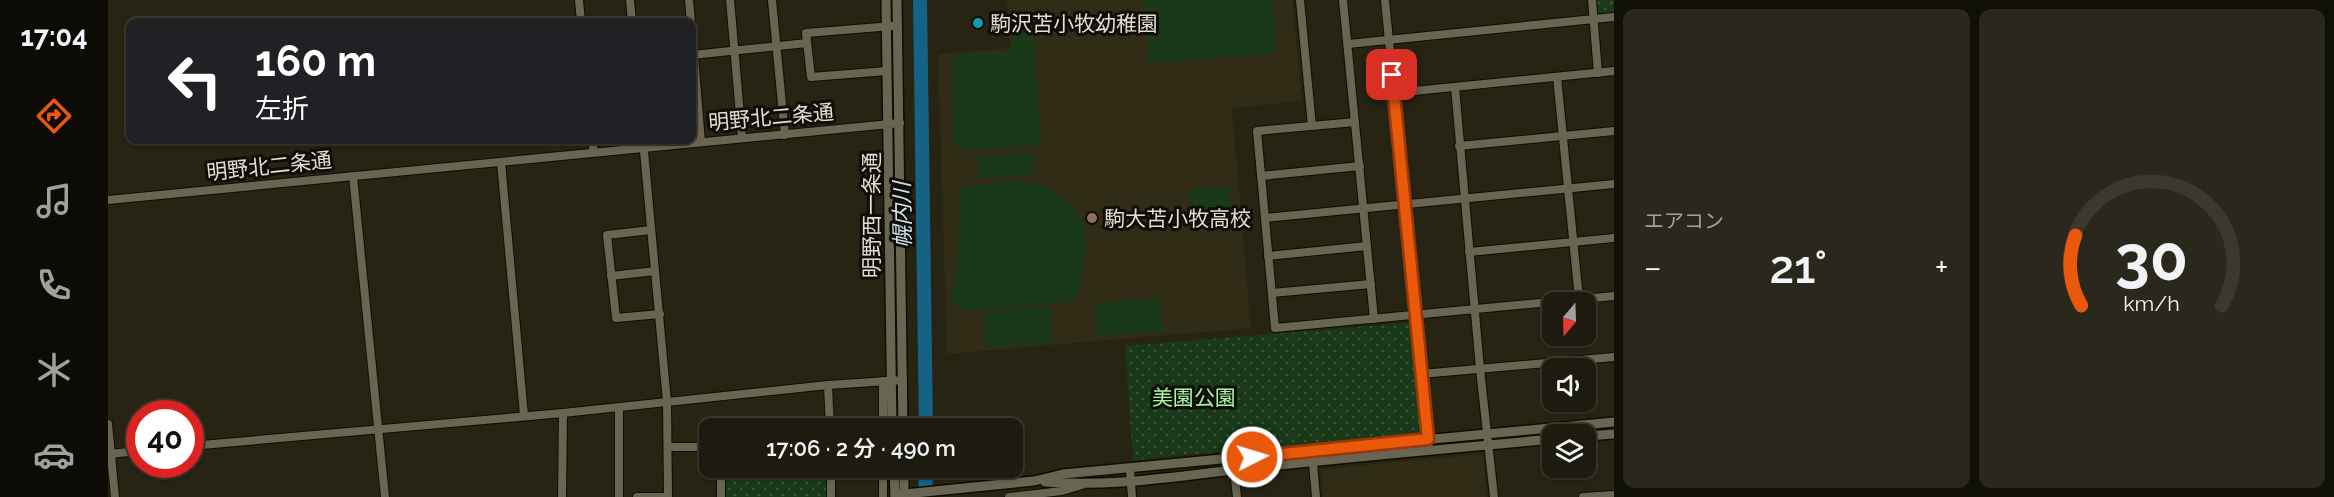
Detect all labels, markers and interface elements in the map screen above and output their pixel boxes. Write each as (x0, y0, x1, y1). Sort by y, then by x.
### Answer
place label: 駒沢苫小牧幼稚園 (990, 11, 1158, 36)
marker: 駒沢苫小牧幼稚園 (971, 16, 985, 30)
text: 17:04 (20, 21, 88, 52)
text: 160 m (255, 37, 376, 86)
icon: left (156, 42, 234, 120)
pin (1366, 49, 1417, 100)
icon: arrive (1375, 58, 1408, 91)
text: 左折 (255, 93, 309, 124)
icon: directions (33, 95, 75, 137)
street label: 明野北二条通 (707, 99, 835, 135)
street label: 明野北二条通 (205, 147, 333, 185)
street label: 明野西一条通 (859, 152, 884, 278)
icon: music (33, 180, 75, 222)
water label: 幌内川 (888, 180, 916, 248)
place label: 駒大苫小牧高校 (1104, 206, 1251, 231)
text: エアコン (1644, 209, 1724, 233)
marker: 駒大苫小牧高校 (1085, 211, 1099, 225)
text: 30 (2115, 221, 2188, 295)
text: 21° (1770, 241, 1827, 294)
text: − (1644, 248, 1662, 287)
text: + (1935, 248, 1949, 287)
icon: phone (33, 264, 75, 306)
text: km/h (2123, 291, 2180, 316)
north arrow (1542, 292, 1596, 346)
map controls (1542, 292, 1596, 478)
icon: climate (33, 349, 75, 391)
button: sound (1542, 358, 1596, 412)
park label: 美園公園 (1152, 385, 1236, 410)
speed limit sign: 40 (126, 400, 204, 478)
button: layers (1542, 424, 1596, 478)
position arrow (1220, 425, 1284, 489)
icon: car (33, 434, 75, 476)
text: 17:06 · 2 分 · 490 m (766, 435, 956, 461)

